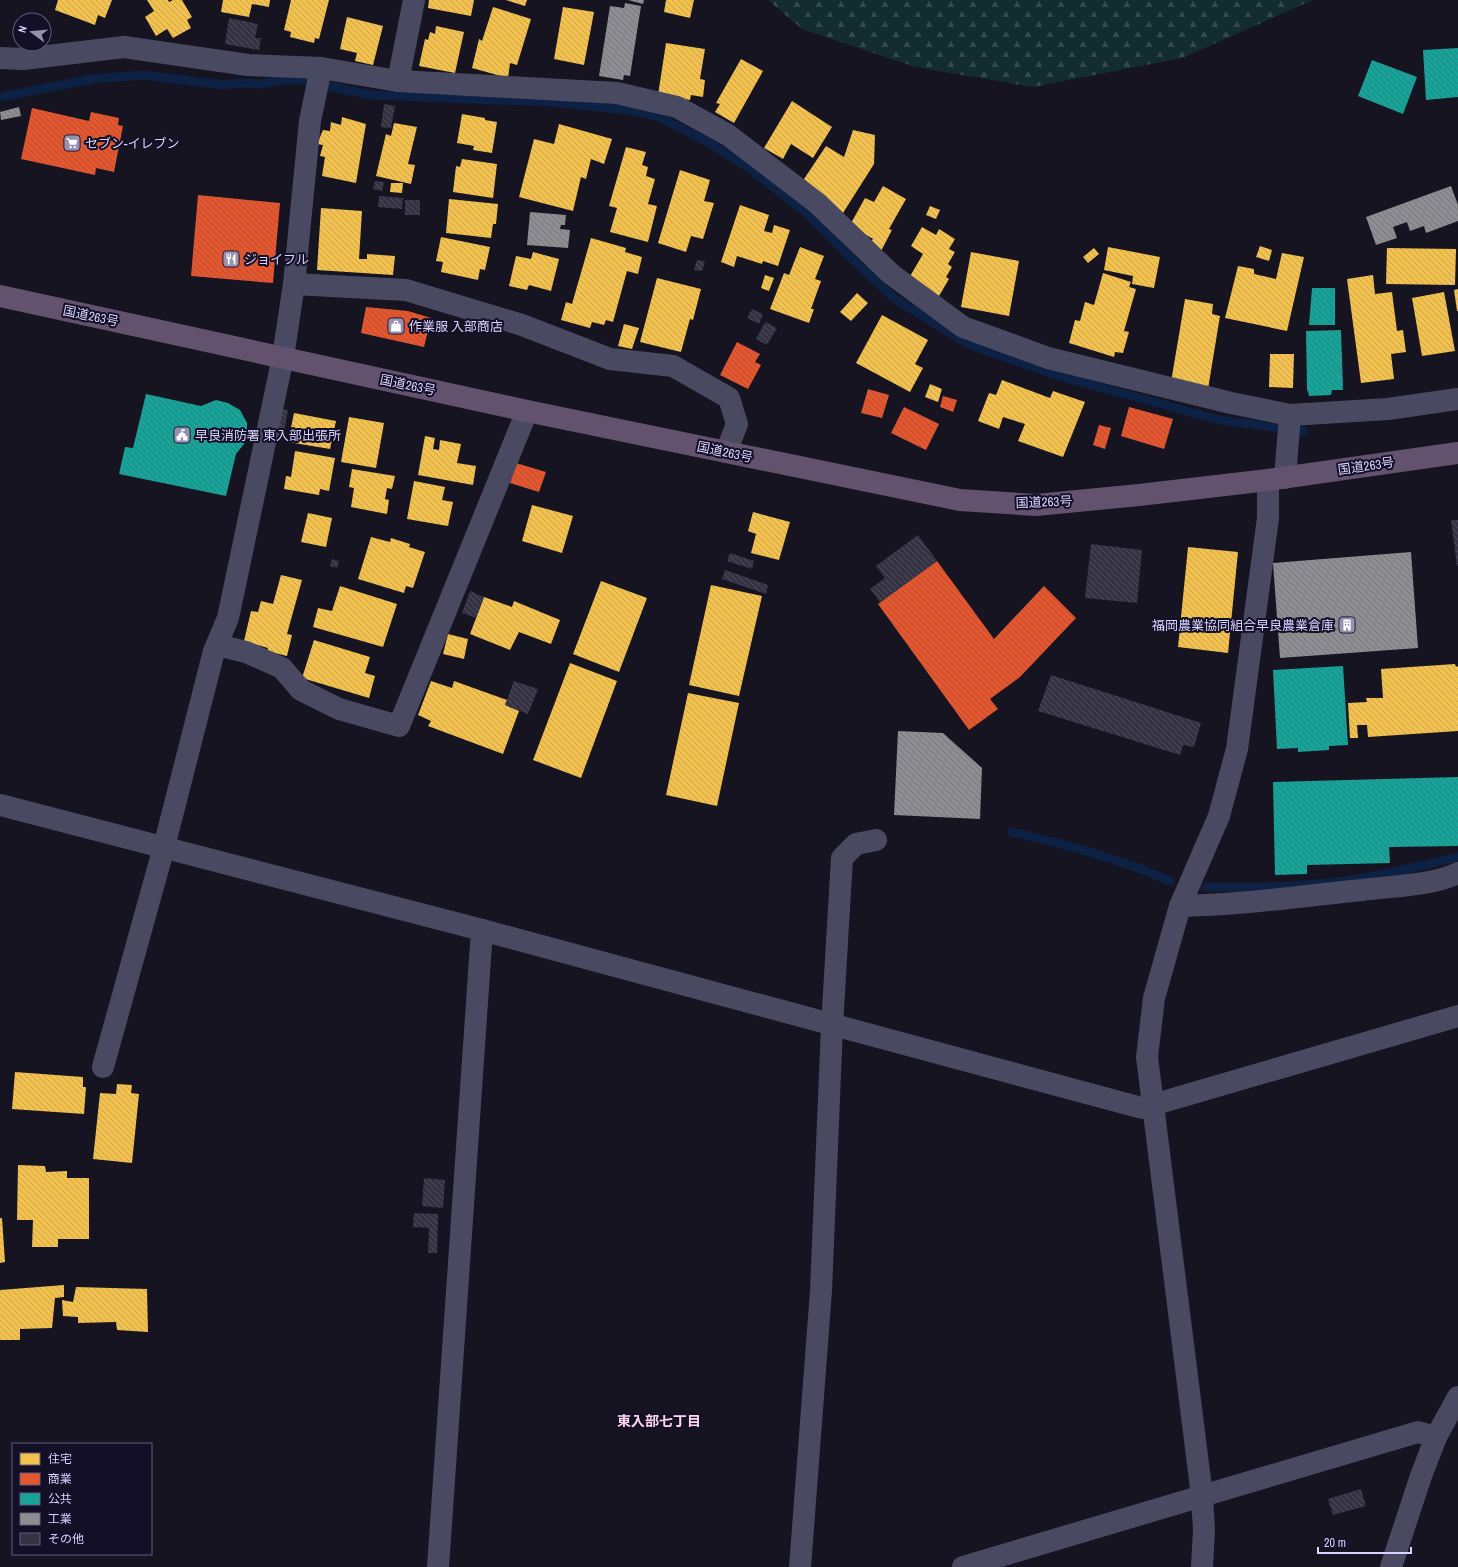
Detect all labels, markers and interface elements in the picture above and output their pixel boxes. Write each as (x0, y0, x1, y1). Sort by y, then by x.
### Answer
north arrow (12, 12, 52, 52)
text: N (15, 24, 30, 34)
supermarket icon: セブン-イレブン (62, 133, 82, 153)
place label: セブン-イレブン (85, 135, 180, 152)
restaurant icon: ジョイフル (221, 249, 241, 269)
place label: ジョイフル (244, 251, 309, 268)
street label: 国道263号 (61, 302, 121, 330)
shop icon: 作業服 入部商店 (386, 316, 406, 336)
place label: 作業服 入部商店 (409, 318, 503, 335)
street label: 国道263号 (378, 371, 438, 399)
public building icon: 早良消防署 東入部出張所 (172, 425, 192, 445)
place label: 早良消防署 東入部出張所 (195, 427, 341, 444)
street label: 国道263号 (695, 438, 755, 466)
street label: 国道263号 (1337, 454, 1395, 478)
street label: 国道263号 (1015, 493, 1073, 511)
building icon: 福岡農業協同組合早良農業倉庫 (1337, 615, 1357, 635)
place label: 福岡農業協同組合早良農業倉庫 (1152, 617, 1334, 634)
district label: 東入部七丁目 (617, 1412, 701, 1430)
legend (12, 1443, 152, 1555)
text: 住宅 (48, 1451, 72, 1467)
text: 商業 (48, 1471, 72, 1487)
text: 公共 (48, 1491, 72, 1507)
text: 工業 (48, 1511, 72, 1527)
scale bar (1318, 1529, 1411, 1555)
text: その他 (48, 1531, 84, 1547)
text: 20 m (1324, 1535, 1346, 1551)

